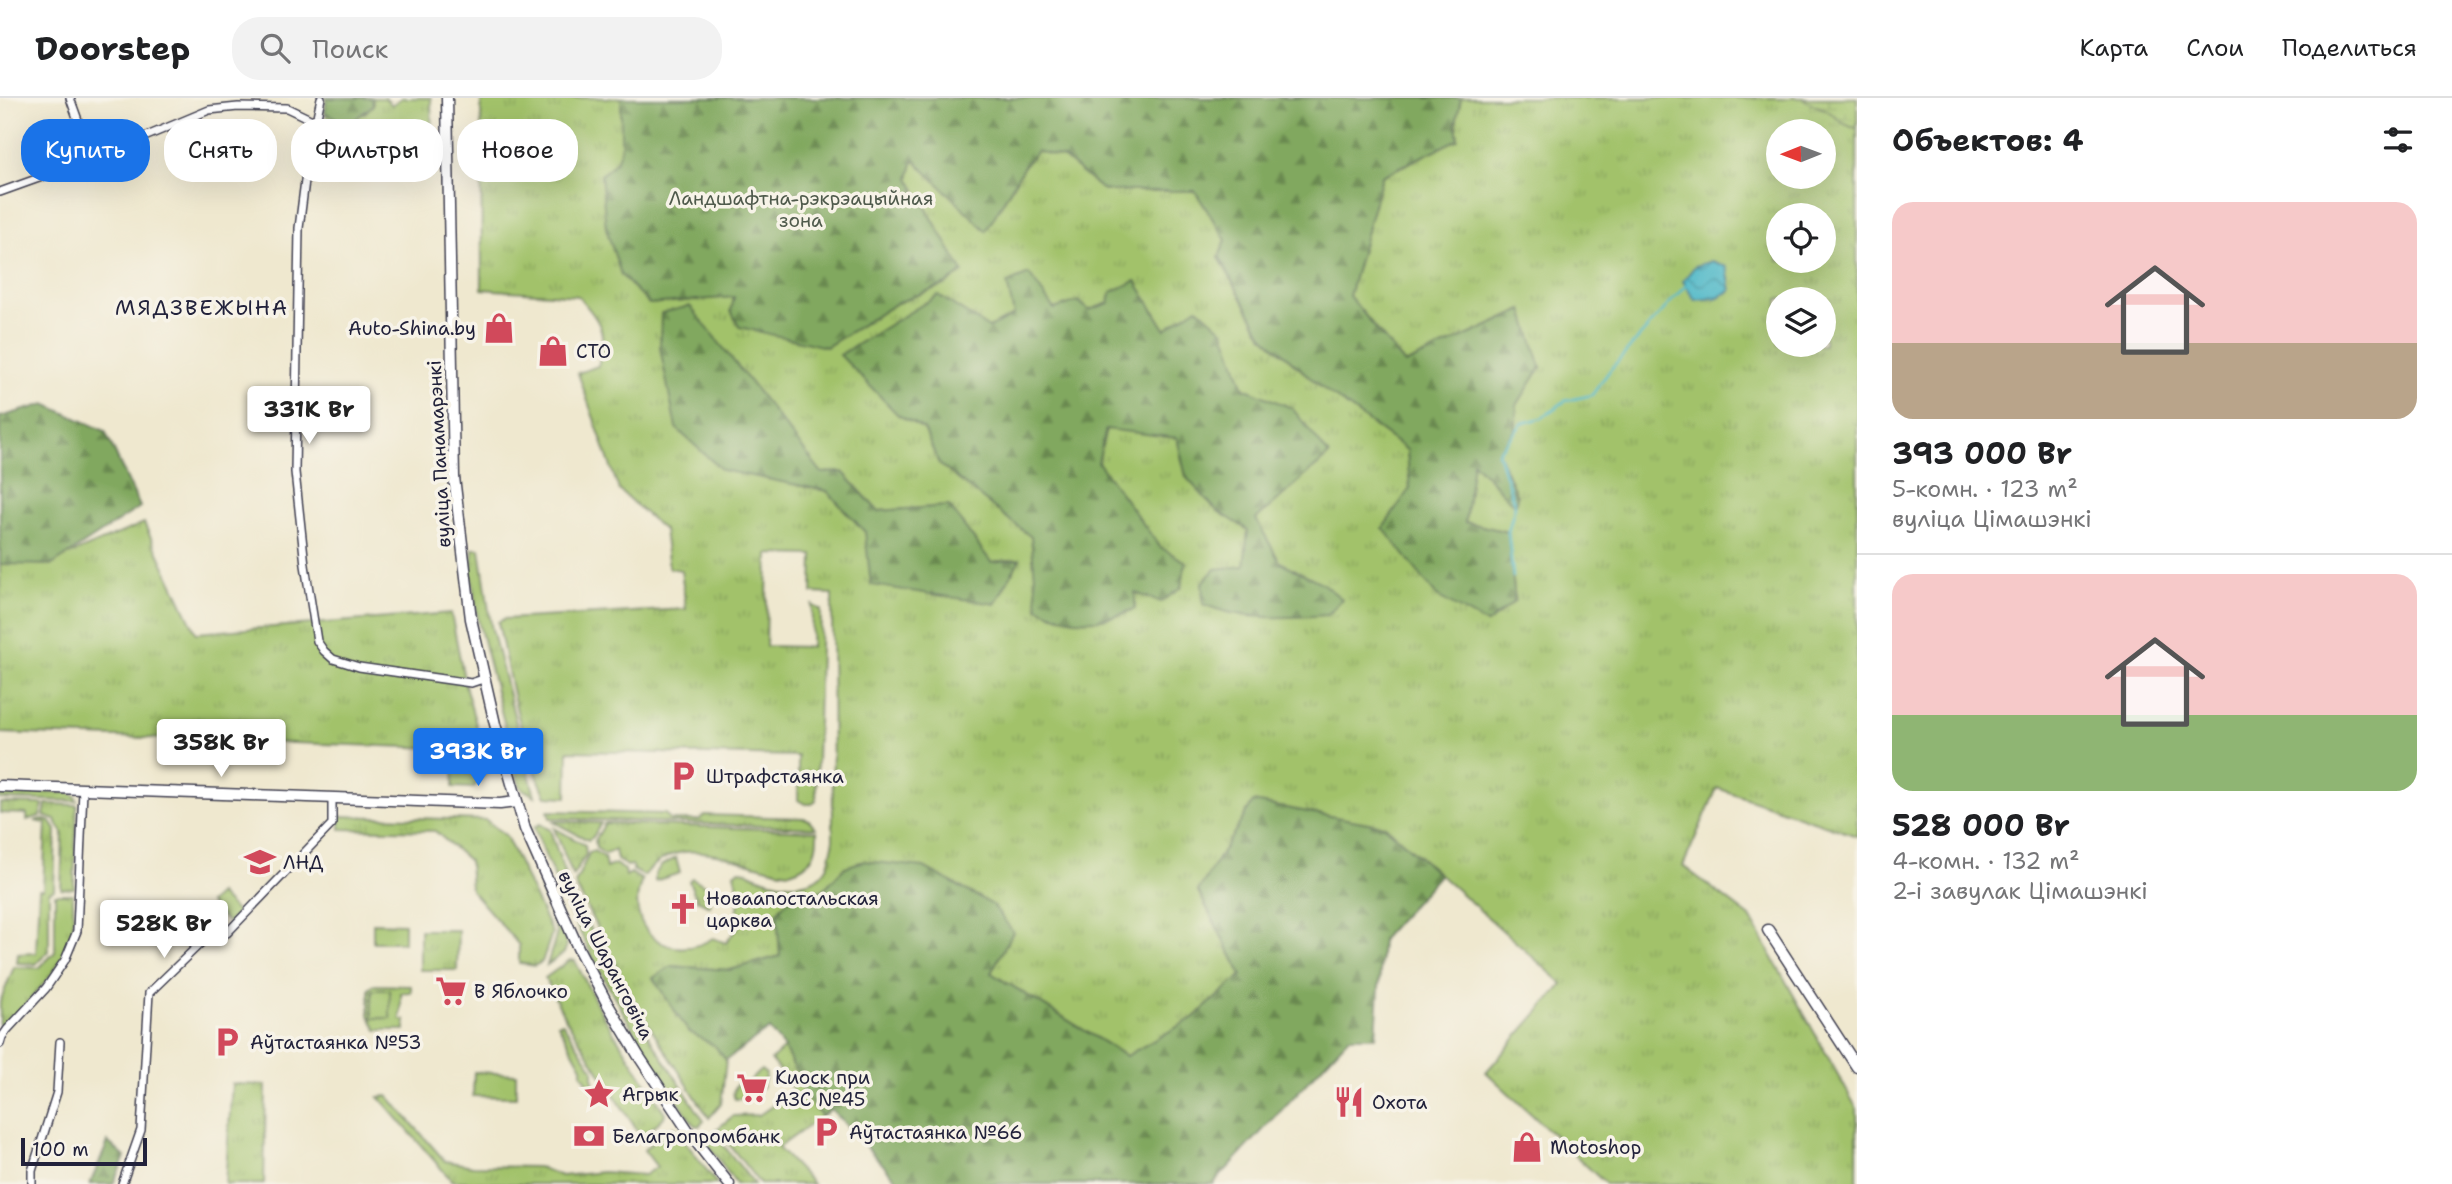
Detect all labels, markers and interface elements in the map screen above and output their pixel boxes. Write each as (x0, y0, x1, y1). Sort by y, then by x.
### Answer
search box (232, 17, 722, 80)
text: Doorstep (35, 26, 190, 71)
icon: search (256, 29, 294, 67)
text: Поиск (312, 31, 388, 66)
text: Карта (2080, 32, 2148, 64)
text: Слои (2186, 32, 2244, 64)
text: Поделиться (2282, 32, 2417, 64)
chip: Купить (21, 119, 150, 182)
chip: Снять (164, 119, 277, 182)
chip: Фильтры (291, 119, 443, 182)
chip: Новое (457, 119, 578, 182)
north arrow (1766, 119, 1836, 189)
map controls (1766, 119, 1836, 357)
text: Объектов: 4 (1892, 120, 2084, 161)
icon: filters (2379, 121, 2417, 159)
park label: Ландшафтна-рэкрэацыйная зона (669, 186, 933, 233)
button: locate (1766, 203, 1836, 273)
icon: home (2092, 247, 2218, 373)
button: layers (1766, 287, 1836, 357)
district label: МЯДЗВЕЖЫНА (115, 294, 289, 322)
shop icon: Auto-Shina.by (482, 311, 516, 345)
place label: Auto-Shina.by (348, 316, 476, 341)
shop icon: СТО (536, 334, 570, 368)
place label: СТО (576, 339, 611, 364)
street label: вуліца Панамарэнкі (422, 360, 456, 548)
pin: 331K Br (244, 386, 374, 446)
text: 331K Br (263, 394, 355, 424)
text: 393 000 Br (1892, 433, 2072, 474)
text: 5-комн. · 123 m² (1892, 474, 2078, 504)
text: вуліца Цімашэнкі (1892, 504, 2092, 534)
icon: home (2092, 619, 2218, 745)
pin: 358K Br (156, 720, 286, 779)
text: 358K Br (173, 727, 269, 757)
pin: 393K Br (413, 728, 543, 788)
text: 393K Br (429, 736, 527, 766)
parking icon: Штрафстаянка (666, 759, 700, 793)
place label: Штрафстаянка (706, 764, 844, 789)
text: 528 000 Br (1892, 805, 2070, 846)
school or university icon: ЛНД (243, 845, 277, 879)
text: 4-комн. · 132 m² (1892, 846, 2080, 876)
place label: ЛНД (283, 850, 324, 875)
street label: вуліца Шаранговіча (553, 866, 660, 1044)
text: 2-і завулак Цімашэнкі (1892, 876, 2148, 906)
place label: Новаапостальская царква (706, 886, 879, 933)
church icon: Новаапостальская царква (666, 892, 700, 926)
pin: 528K Br (99, 900, 229, 960)
text: 528K Br (116, 908, 212, 938)
supermarket icon: В Яблочко (434, 974, 468, 1008)
place label: В Яблочко (474, 979, 568, 1004)
parking icon: Аўтастаянка №53 (210, 1025, 244, 1059)
place label: Аўтастаянка №53 (250, 1030, 422, 1055)
place label: Киоск при АЗС №45 (775, 1065, 870, 1112)
supermarket icon: Киоск при АЗС №45 (735, 1071, 769, 1105)
place icon: Агрык (582, 1077, 616, 1111)
place label: Агрык (622, 1082, 679, 1107)
restaurant icon: Охота (1332, 1085, 1366, 1119)
place label: Охота (1372, 1090, 1427, 1115)
parking icon: Аўтастаянка №66 (809, 1115, 843, 1149)
bank icon: Белагропромбанк (572, 1119, 606, 1153)
place label: Аўтастаянка №66 (849, 1120, 1023, 1145)
place label: Белагропромбанк (612, 1124, 780, 1149)
shop icon: Motoshop (1510, 1130, 1544, 1164)
scale bar (21, 1135, 147, 1167)
place label: Motoshop (1550, 1135, 1641, 1160)
text: 100 m (32, 1137, 89, 1162)

